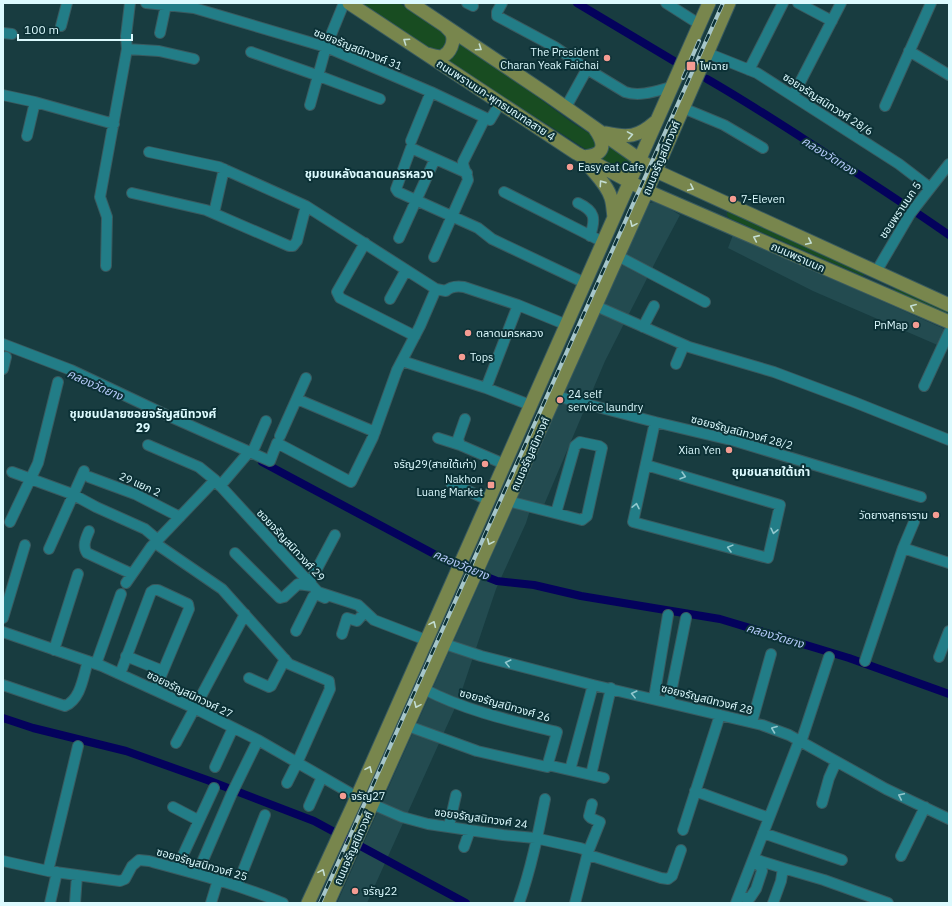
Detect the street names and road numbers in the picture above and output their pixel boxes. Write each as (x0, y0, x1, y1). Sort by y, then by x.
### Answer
street label: ซอยจรัญสนิทวงศ์ 31 (312, 25, 405, 73)
street label: ถนนพรานนก-พุทธมณฑลสาย 4 (434, 56, 558, 144)
street label: ซอยจรัญสนิทวงศ์ 28/6 (780, 70, 876, 138)
street label: ถนนจรัญสนิทวงศ์ (639, 119, 683, 197)
street label: ซอยพรานนก 5 (876, 179, 924, 241)
street label: ถนนพรานนก (769, 239, 827, 275)
street label: ซอยจรัญสนิทวงศ์ 28/2 (690, 412, 794, 452)
street label: ถนนจรัญสนิทวงศ์ (507, 415, 553, 493)
street label: 29 แยก 2 (117, 469, 163, 499)
street label: ซอยจรัญสนิทวงศ์ 29 (254, 506, 328, 584)
street label: ซอยจรัญสนิทวงศ์ 27 (145, 667, 235, 721)
street label: ซอยจรัญสนิทวงศ์ 28 (660, 681, 754, 717)
street label: ซอยจรัญสนิทวงศ์ 26 (458, 685, 552, 725)
street label: ซอยจรัญสนิทวงศ์ 24 (434, 805, 529, 832)
street label: ถนนจรัญสนิทวงศ์ (330, 809, 376, 887)
street label: ซอยจรัญสนิทวงศ์ 25 (155, 844, 249, 884)

